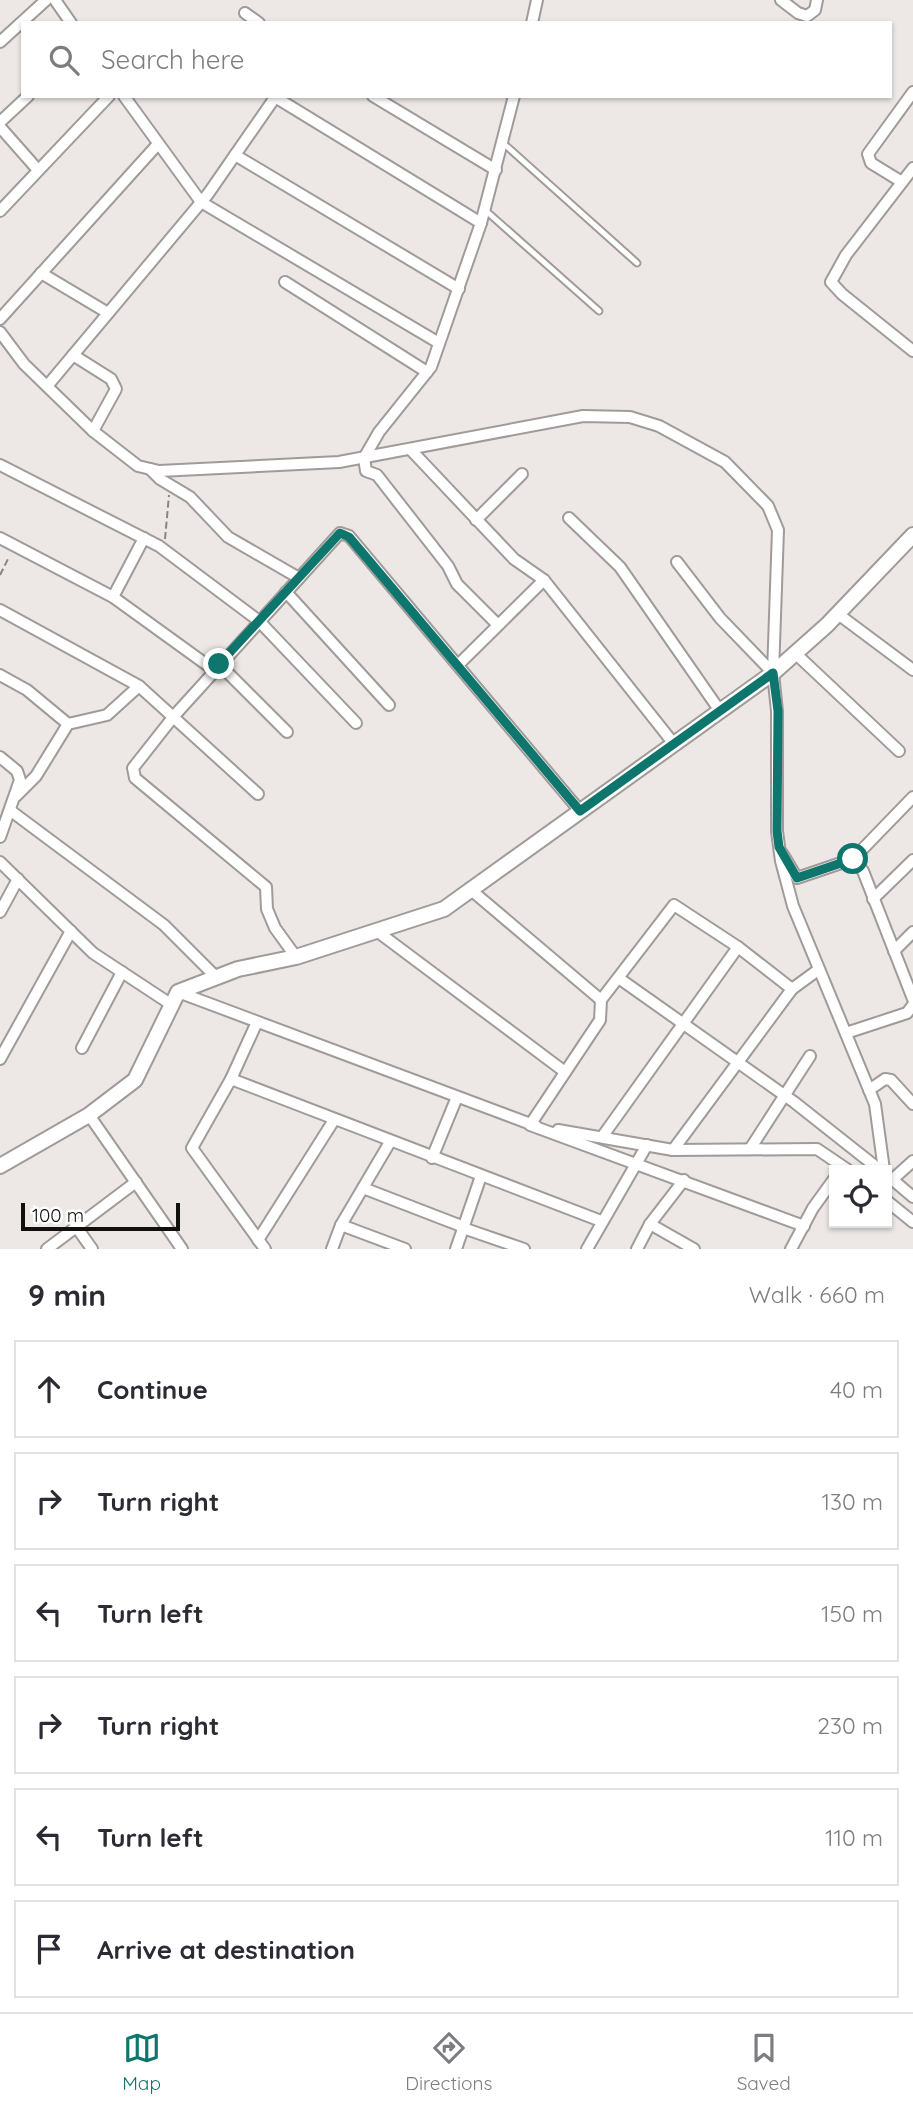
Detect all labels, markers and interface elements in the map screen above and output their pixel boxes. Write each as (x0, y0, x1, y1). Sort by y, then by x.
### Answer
search box (21, 21, 892, 98)
icon: search (45, 41, 83, 79)
text: Search here (101, 43, 245, 76)
route end (203, 648, 234, 679)
route start (837, 843, 868, 874)
map controls (829, 1165, 892, 1228)
button: locate (829, 1165, 892, 1228)
scale bar (21, 1200, 180, 1232)
text: 100 m (32, 1203, 84, 1227)
text: 9 min (28, 1276, 106, 1314)
text: Walk · 660 m (749, 1280, 885, 1309)
icon: ahead (30, 1370, 68, 1408)
text: Continue (97, 1373, 208, 1406)
text: 40 m (830, 1375, 883, 1404)
icon: right (30, 1482, 68, 1520)
text: Turn right (97, 1485, 219, 1518)
text: 130 m (821, 1487, 883, 1516)
icon: left (30, 1594, 68, 1632)
text: Turn left (97, 1597, 204, 1630)
text: 150 m (821, 1599, 883, 1628)
icon: right (30, 1706, 68, 1744)
text: Turn right (97, 1709, 219, 1742)
text: 230 m (817, 1711, 883, 1740)
icon: left (30, 1818, 68, 1856)
text: Turn left (97, 1821, 204, 1854)
text: 110 m (825, 1823, 883, 1852)
icon: arrive (30, 1930, 68, 1968)
text: Arrive at destination (97, 1933, 355, 1966)
tab: Map (122, 2029, 161, 2095)
tab: Directions (405, 2029, 492, 2095)
tab: Saved (737, 2029, 791, 2095)

